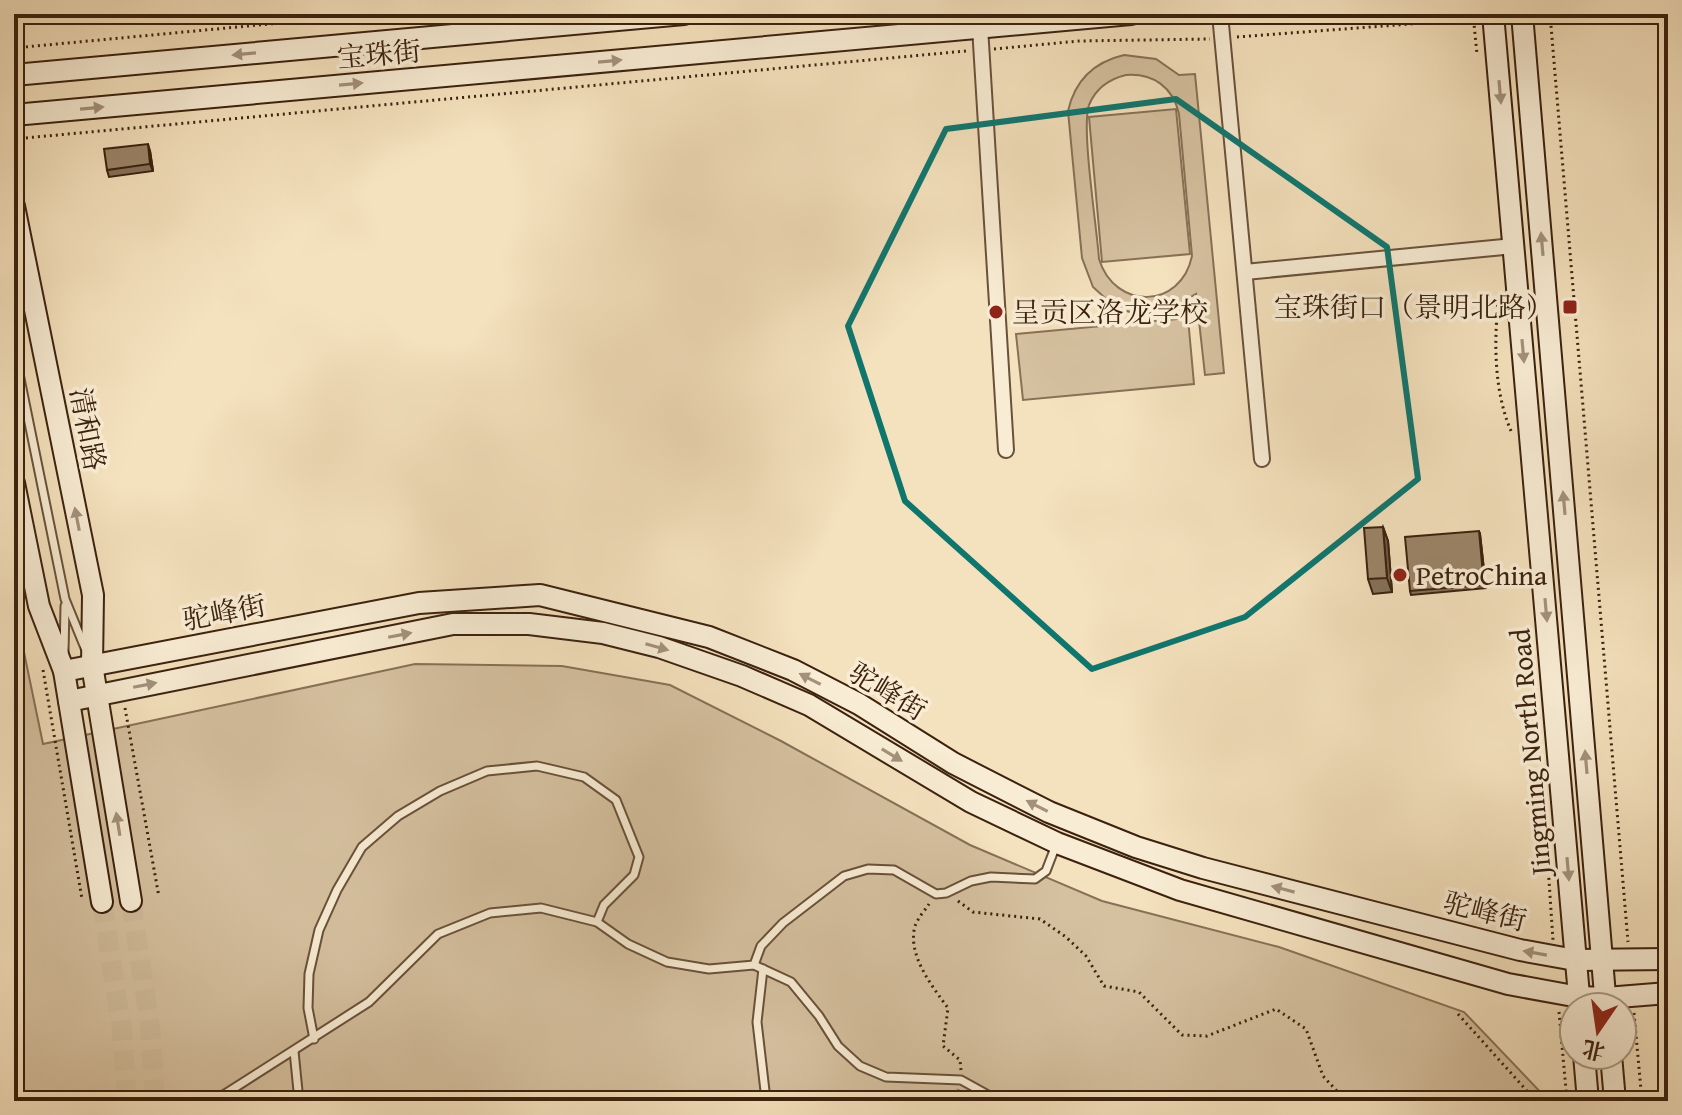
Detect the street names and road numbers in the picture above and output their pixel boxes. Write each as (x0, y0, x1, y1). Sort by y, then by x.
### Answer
street label: 宝珠街 (335, 29, 423, 78)
street label: 清和路 (60, 384, 117, 474)
street label: 驼峰街 (179, 583, 269, 640)
street label: Jingming North Road (1498, 627, 1561, 880)
street label: 驼峰街 (842, 651, 935, 730)
street label: 驼峰街 (1439, 880, 1531, 941)

